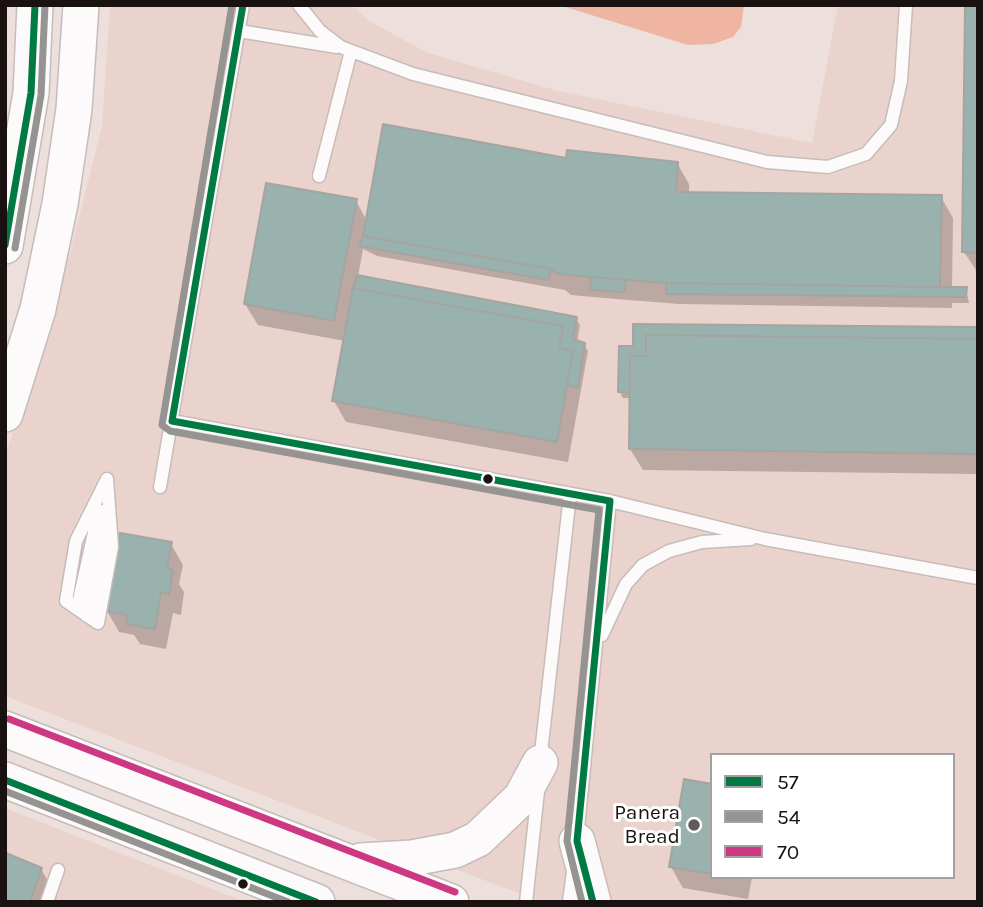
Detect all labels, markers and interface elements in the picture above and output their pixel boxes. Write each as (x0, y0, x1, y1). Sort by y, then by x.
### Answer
unlabelled marker (481, 472, 495, 486)
legend (710, 753, 955, 879)
text: 57 (777, 770, 799, 794)
place label: Panera Bread (614, 800, 680, 850)
text: 54 (777, 805, 801, 829)
marker: Panera Bread (686, 817, 702, 833)
text: 70 (777, 840, 799, 864)
unlabelled marker (236, 877, 250, 891)

